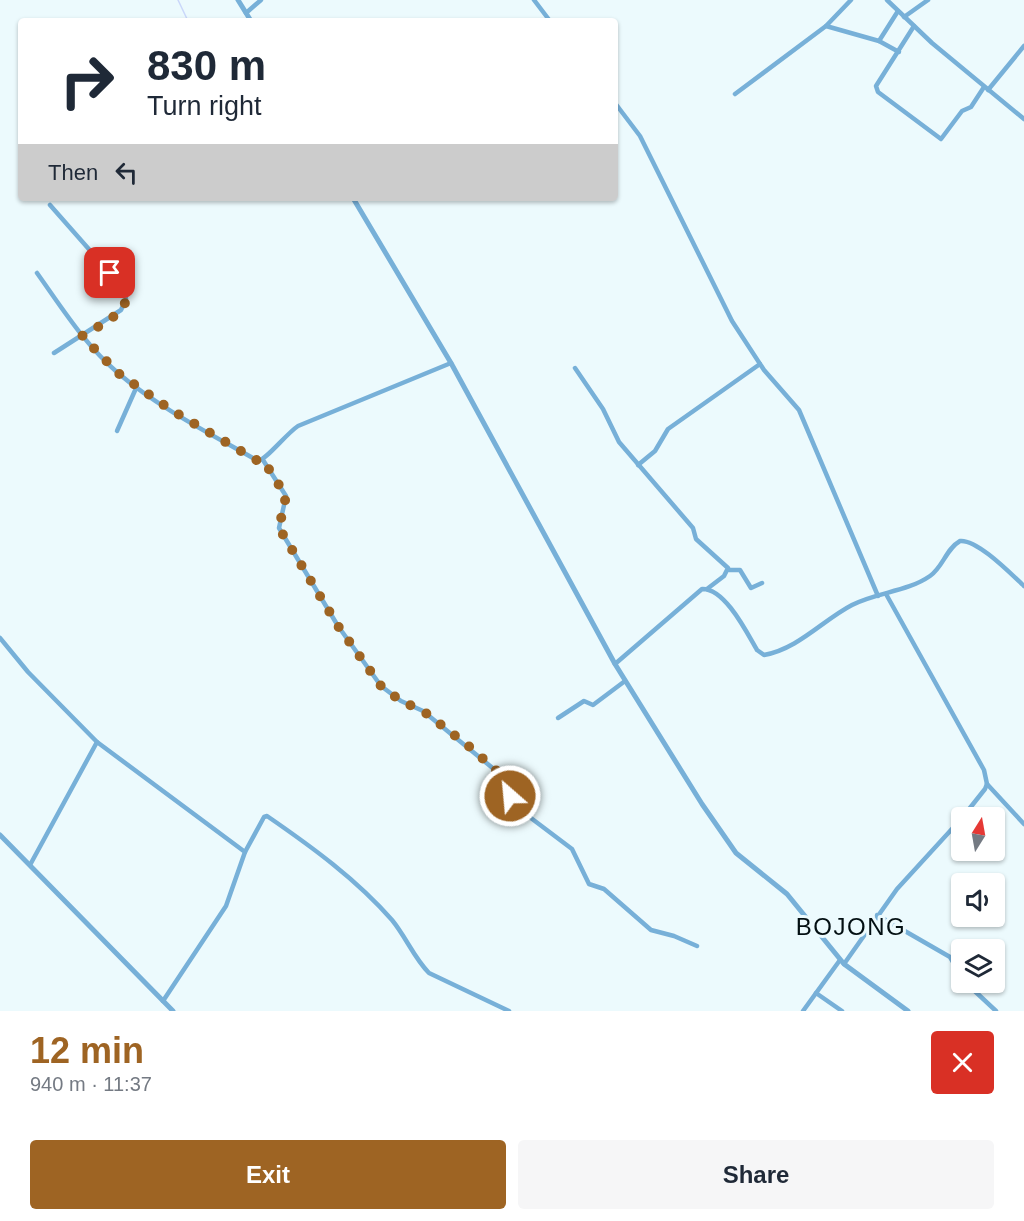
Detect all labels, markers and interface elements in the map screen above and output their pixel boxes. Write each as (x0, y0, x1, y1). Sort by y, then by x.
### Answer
icon: right (48, 42, 126, 120)
text: 830 m (147, 42, 266, 89)
text: Turn right (147, 91, 262, 121)
icon: left (110, 156, 143, 189)
text: Then (48, 160, 98, 185)
pin (84, 247, 135, 298)
icon: arrive (93, 256, 126, 289)
position arrow (478, 764, 542, 828)
north arrow (951, 807, 1005, 861)
map controls (951, 807, 1005, 993)
button: sound (951, 873, 1005, 927)
district label: BOJONG (796, 913, 906, 940)
button: layers (951, 939, 1005, 993)
text: 12 min (30, 1030, 144, 1071)
button: close (931, 1031, 994, 1094)
text: 940 m · 11:37 (30, 1073, 152, 1095)
button: Exit (30, 1140, 506, 1209)
button: Share (518, 1140, 994, 1209)

